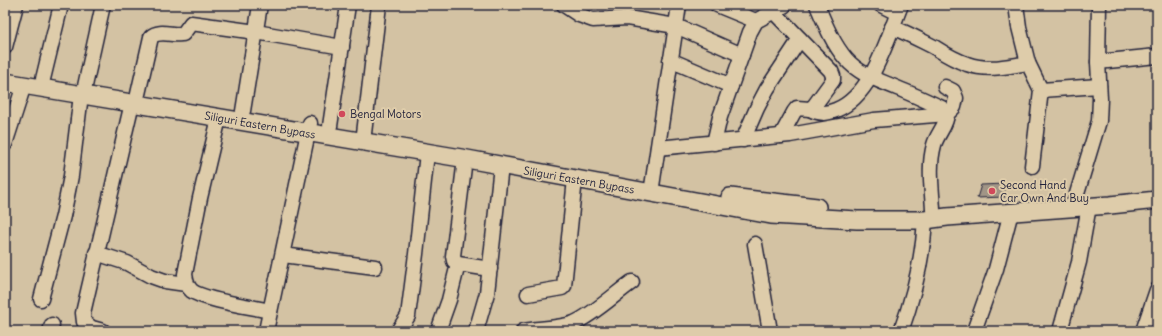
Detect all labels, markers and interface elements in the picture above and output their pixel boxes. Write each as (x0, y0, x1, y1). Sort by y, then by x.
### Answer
place label: Bengal Motors (350, 107, 421, 121)
street label: Siliguri Eastern Bypass (204, 108, 316, 142)
marker: Bengal Motors (337, 109, 347, 119)
street label: Siliguri Eastern Bypass (523, 163, 635, 197)
place label: Second Hand Car Own And Buy (1000, 178, 1089, 205)
marker: Second Hand Car Own And Buy (987, 186, 997, 196)

